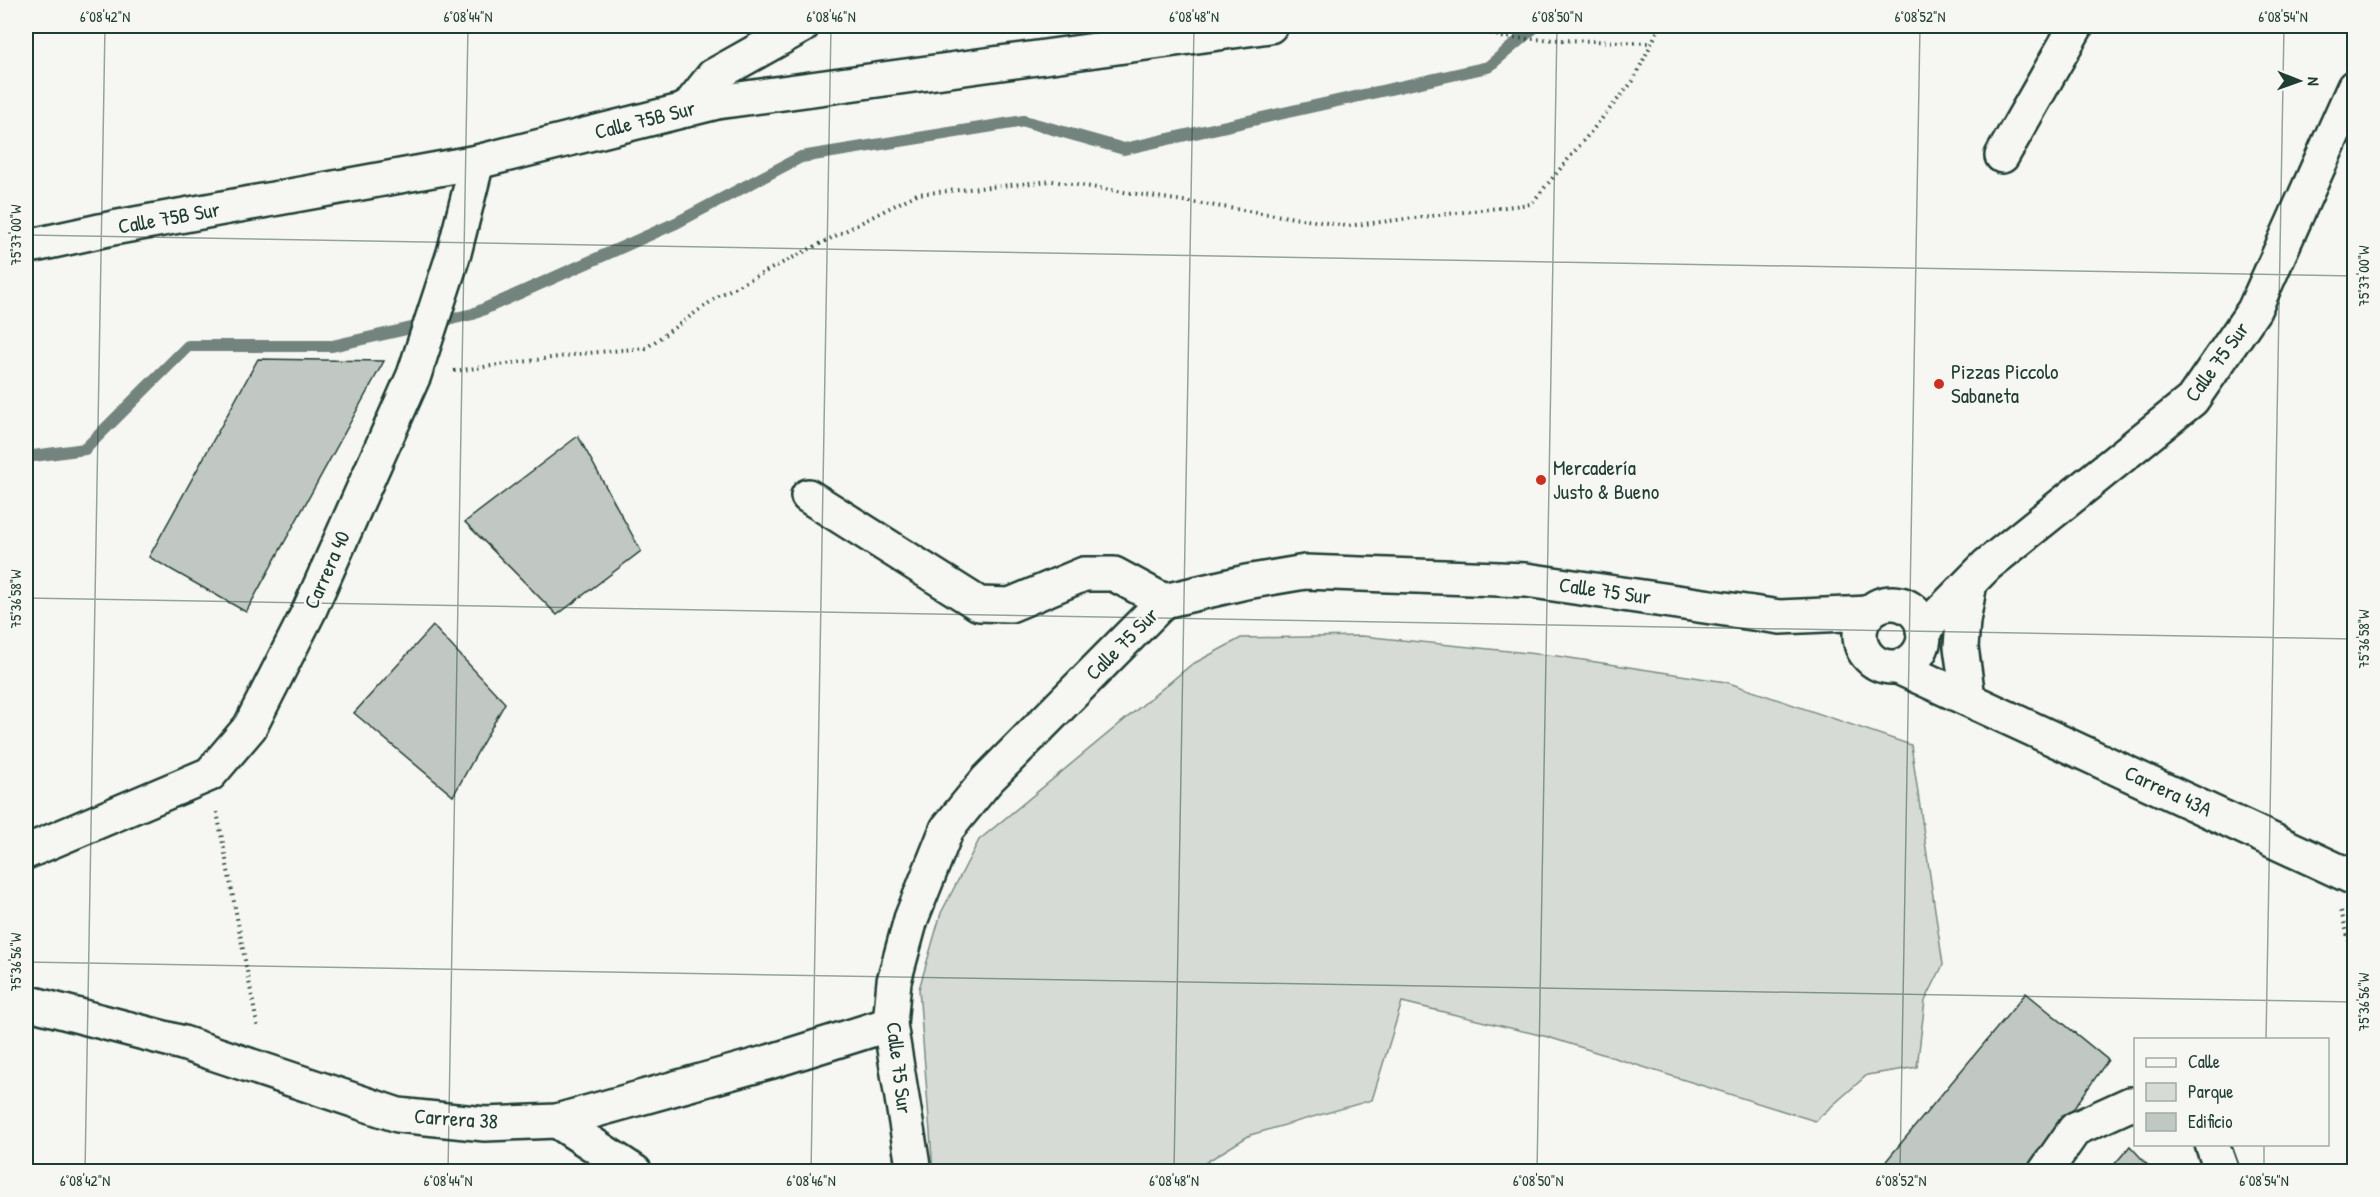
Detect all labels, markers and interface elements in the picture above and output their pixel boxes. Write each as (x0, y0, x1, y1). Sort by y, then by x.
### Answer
text: 6°08'42"N (80, 6, 130, 27)
text: 6°08'44"N (444, 6, 492, 27)
text: 6°08'46"N (806, 6, 856, 27)
text: 6°08'48"N (1169, 6, 1219, 27)
text: 6°08'50"N (1532, 6, 1582, 27)
text: 6°08'52"N (1894, 6, 1946, 27)
text: 6°08'54"N (2258, 6, 2308, 27)
north arrow (2269, 51, 2329, 111)
text: N (2303, 77, 2325, 86)
street label: Calle 75B Sur (591, 93, 698, 146)
street label: Calle 75B Sur (116, 194, 222, 241)
text: 75°37'00"W (5, 204, 26, 266)
text: 75°37'00"W (2353, 245, 2374, 307)
street label: Calle 75 Sur (2178, 316, 2255, 408)
place label: Pizzas Piccolo Sabaneta (1951, 357, 2059, 410)
marker: Pizzas Piccolo Sabaneta (1932, 377, 1946, 391)
place label: Mercadería Justo & Bueno (1553, 453, 1659, 506)
marker: Mercadería Justo & Bueno (1534, 473, 1548, 487)
street label: Carrera 40 (296, 526, 357, 613)
text: 75°36'58"W (5, 569, 26, 629)
street label: Calle 75 Sur (1557, 570, 1653, 611)
street label: Calle 75 Sur (1079, 601, 1165, 687)
text: 75°36'58"W (2353, 609, 2374, 669)
street label: Carrera 43A (2120, 758, 2216, 823)
text: 75°36'56"W (5, 932, 26, 991)
text: 75°36'56"W (2353, 972, 2374, 1031)
street label: Calle 75 Sur (879, 1020, 920, 1115)
legend (2134, 1038, 2329, 1146)
text: Calle (2188, 1049, 2220, 1074)
text: Parque (2188, 1079, 2233, 1104)
street label: Carrera 38 (413, 1101, 499, 1136)
text: Edificio (2188, 1109, 2232, 1134)
text: 6°08'42"N (60, 1170, 110, 1191)
text: 6°08'44"N (424, 1170, 472, 1191)
text: 6°08'46"N (786, 1170, 836, 1191)
text: 6°08'48"N (1149, 1170, 1199, 1191)
text: 6°08'50"N (1513, 1170, 1563, 1191)
text: 6°08'52"N (1875, 1170, 1927, 1191)
text: 6°08'54"N (2239, 1170, 2289, 1191)

